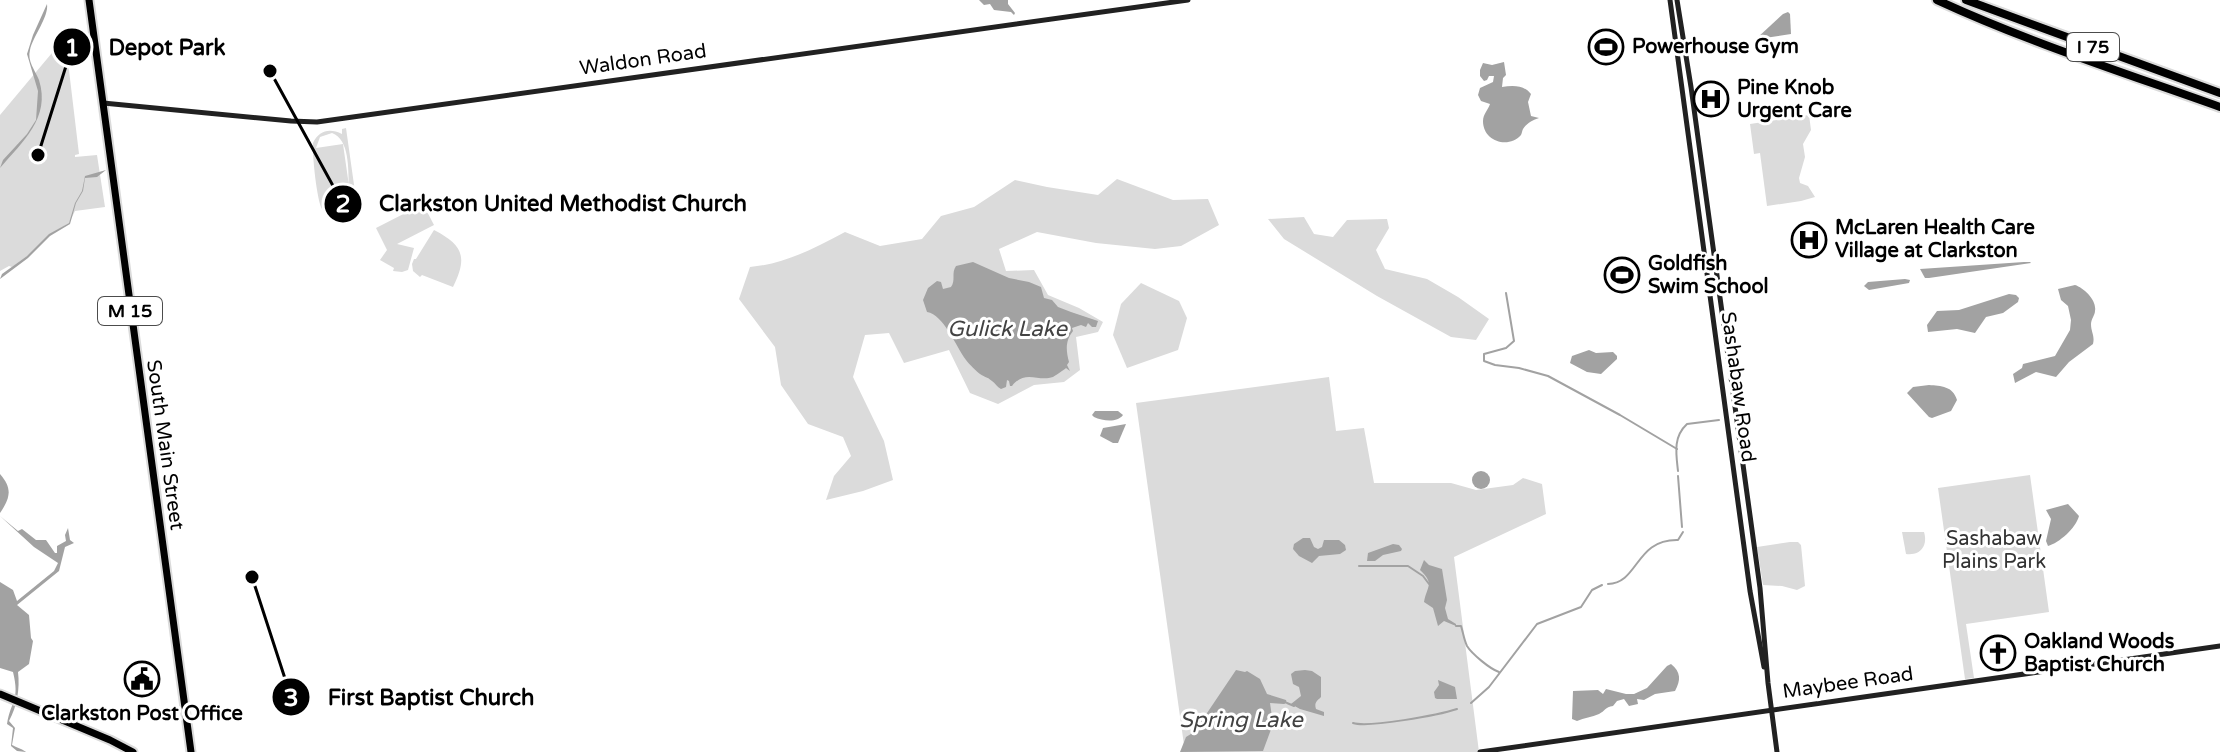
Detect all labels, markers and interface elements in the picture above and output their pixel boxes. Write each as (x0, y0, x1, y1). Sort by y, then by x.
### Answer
callout: Depot Park (52, 24, 241, 70)
sports icon: Powerhouse Gym (1587, 28, 1625, 66)
road number: I 75 (2067, 33, 2119, 61)
text: 1 (64, 34, 80, 63)
text: Depot Park (109, 35, 225, 61)
place label: Powerhouse Gym (1632, 35, 1799, 59)
street label: Waldon Road (578, 39, 708, 81)
place label: Pine Knob Urgent Care (1737, 76, 1852, 123)
hospital icon: Pine Knob Urgent Care (1692, 80, 1730, 118)
callout: Clarkston United Methodist Church (323, 181, 763, 227)
text: 2 (335, 190, 351, 219)
text: Clarkston United Methodist Church (379, 191, 747, 217)
place label: McLaren Health Care Village at Clarkston (1835, 216, 2035, 263)
hospital icon: McLaren Health Care Village at Clarkston (1790, 221, 1828, 259)
place label: Goldfish Swim School (1648, 252, 1769, 299)
sports icon: Goldfish Swim School (1603, 256, 1641, 294)
road number: M 15 (98, 297, 162, 325)
street label: Sashabaw Road (1716, 310, 1760, 464)
water label: Gulick Lake (947, 316, 1068, 342)
street label: South Main Street (141, 358, 189, 532)
park label: Sashabaw Plains Park (1942, 527, 2046, 574)
place label: Oakland Woods Baptist Church (2024, 630, 2175, 677)
church icon: Oakland Woods Baptist Church (1979, 634, 2017, 672)
public building icon: Clarkston Post Office (123, 660, 161, 698)
street label: Maybee Road (1781, 662, 1915, 704)
callout: First Baptist Church (271, 674, 550, 720)
text: 3 (283, 684, 299, 713)
text: First Baptist Church (328, 685, 534, 711)
place label: Clarkston Post Office (41, 702, 243, 726)
water label: Spring Lake (1179, 707, 1304, 733)

